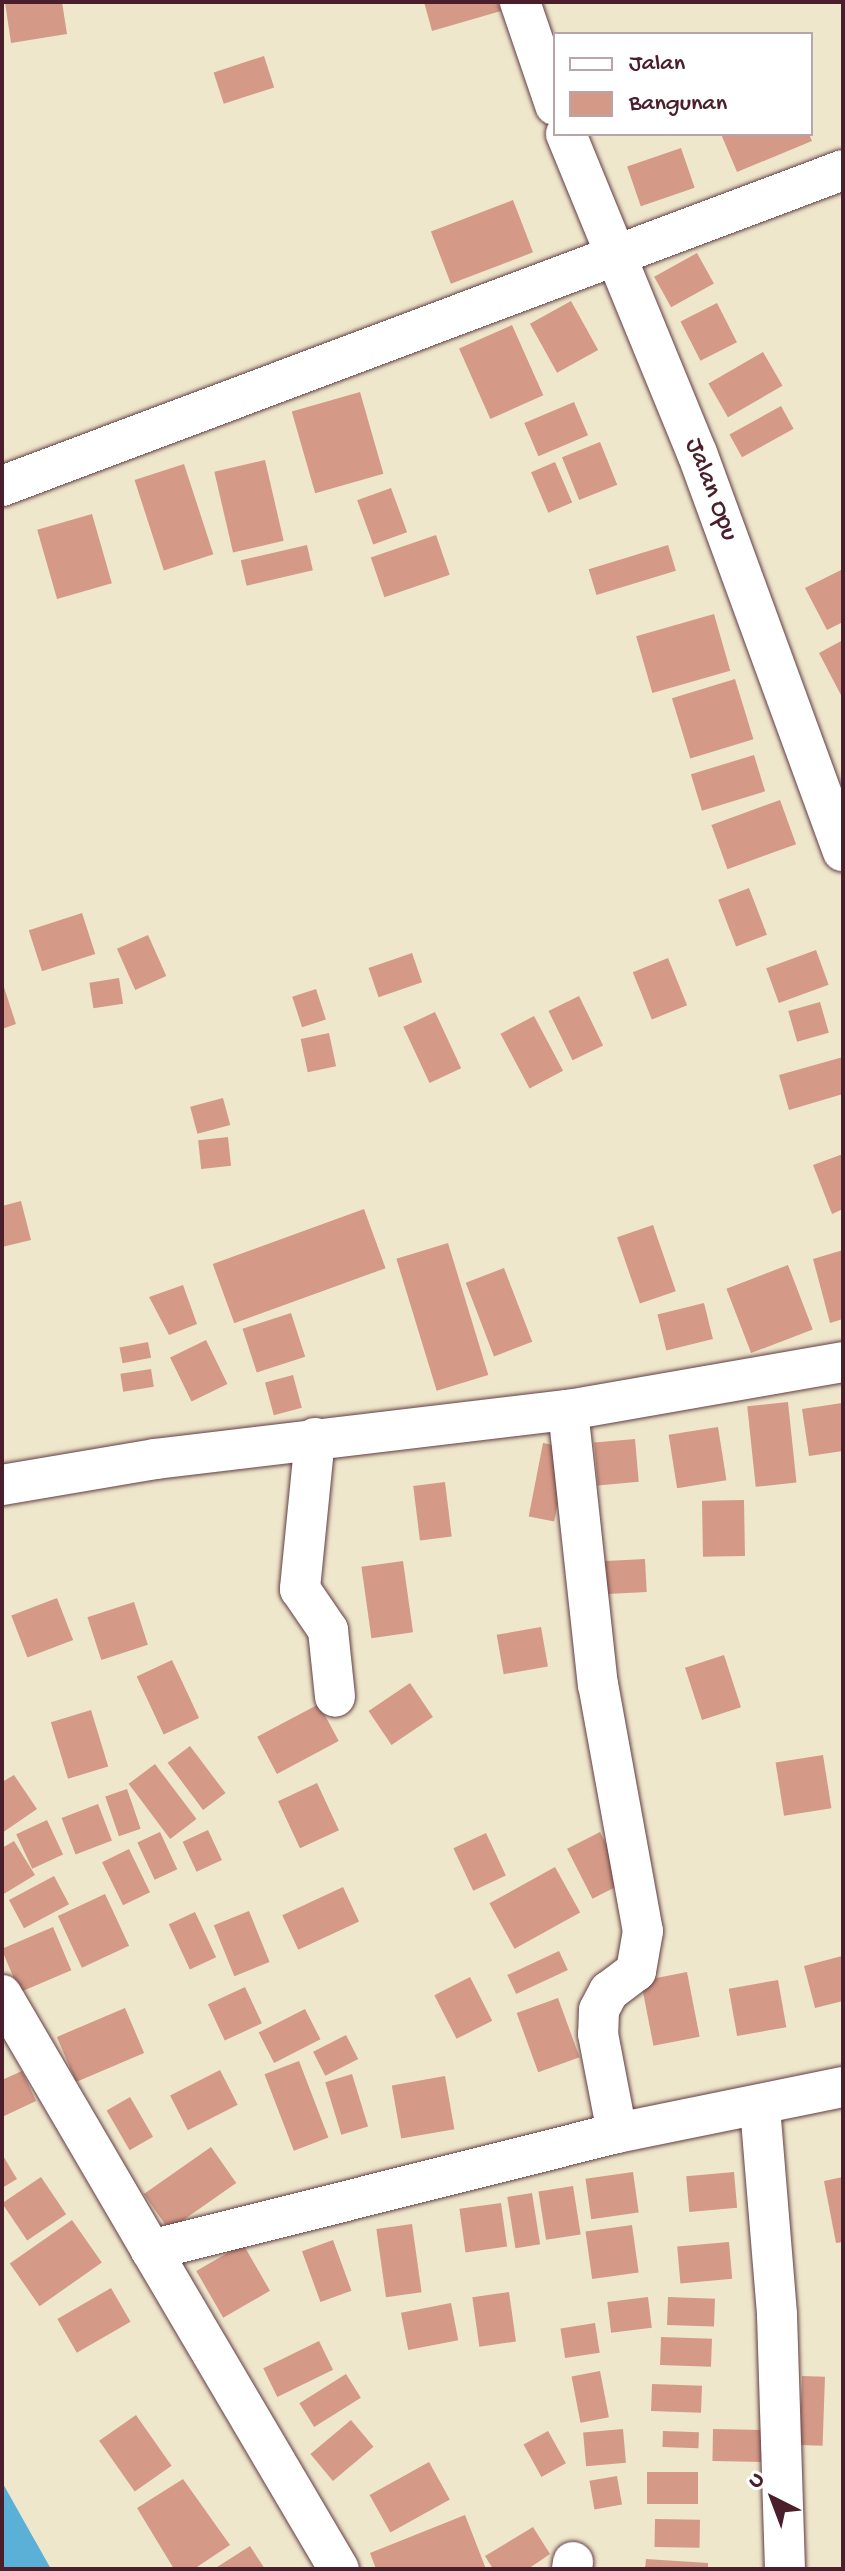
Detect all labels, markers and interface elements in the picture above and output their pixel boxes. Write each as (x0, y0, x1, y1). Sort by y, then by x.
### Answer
legend (553, 32, 813, 136)
text: Jalan (629, 50, 685, 79)
text: Bangunan (629, 90, 727, 119)
street label: Jalan Opu (676, 434, 744, 546)
north arrow (733, 2459, 813, 2539)
text: U (744, 2467, 770, 2495)

